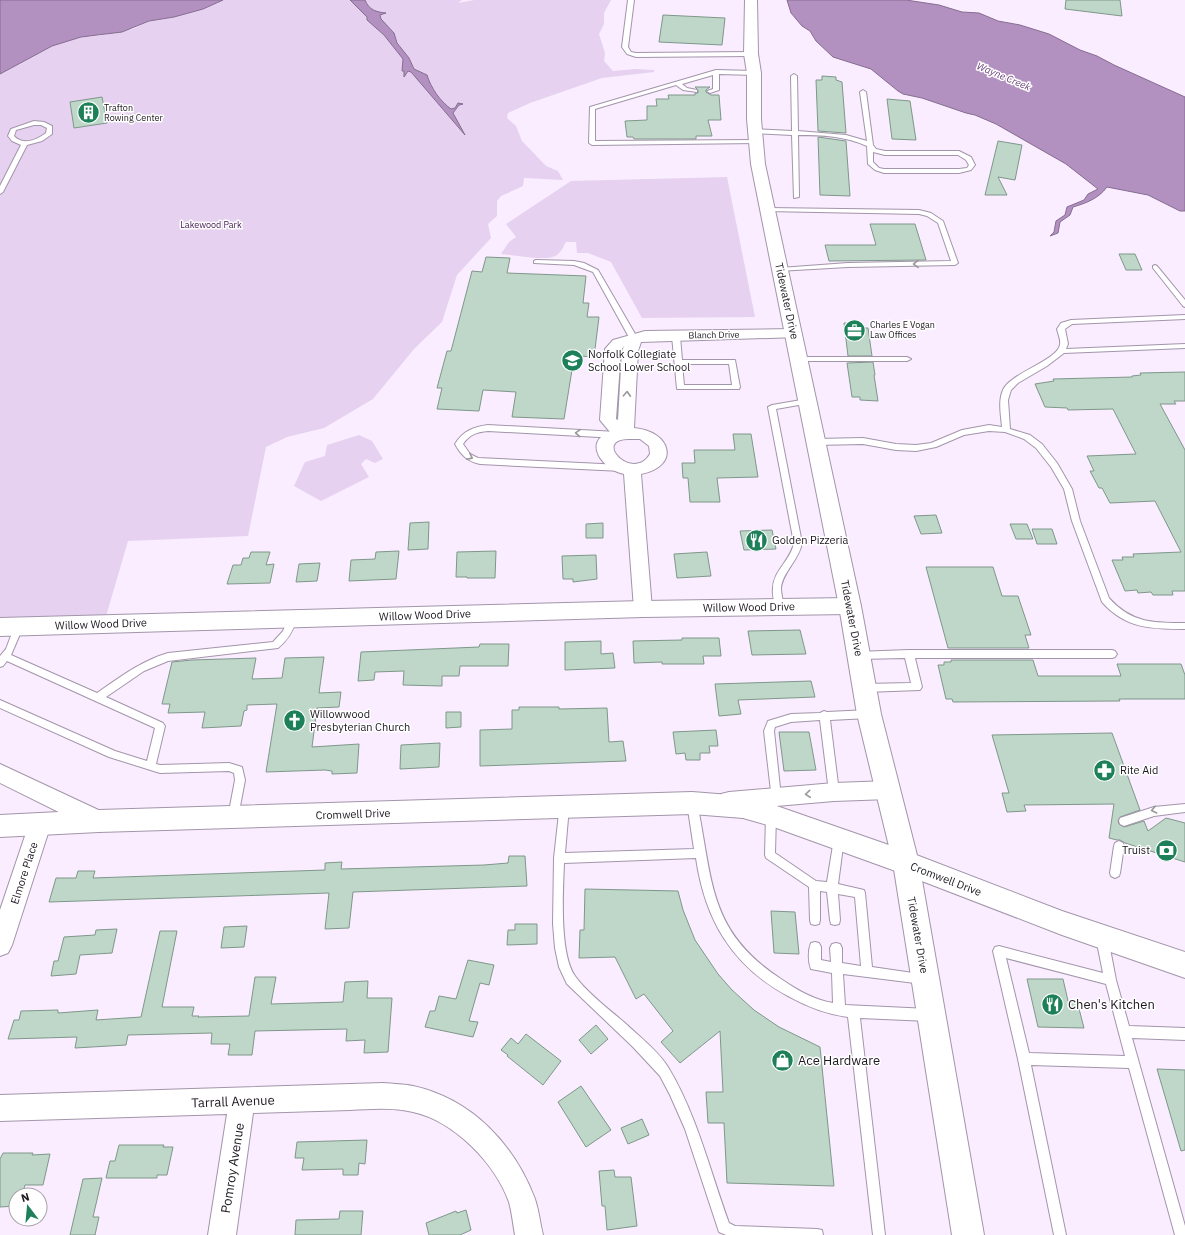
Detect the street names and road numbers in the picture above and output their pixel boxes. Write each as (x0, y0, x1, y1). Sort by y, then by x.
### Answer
street label: Tidewater Drive (772, 262, 802, 340)
street label: Blanch Drive (688, 329, 740, 340)
street label: Tidewater Drive (838, 579, 866, 657)
street label: Willow Wood Drive (703, 599, 795, 615)
street label: Willow Wood Drive (379, 606, 471, 624)
street label: Willow Wood Drive (55, 615, 147, 633)
street label: Cromwell Drive (315, 806, 391, 822)
street label: Elmore Place (7, 840, 41, 906)
street label: Cromwell Drive (908, 859, 984, 899)
street label: Tidewater Drive (904, 896, 932, 974)
street label: Tarrall Avenue (191, 1092, 275, 1111)
street label: Pomroy Avenue (217, 1122, 248, 1214)

